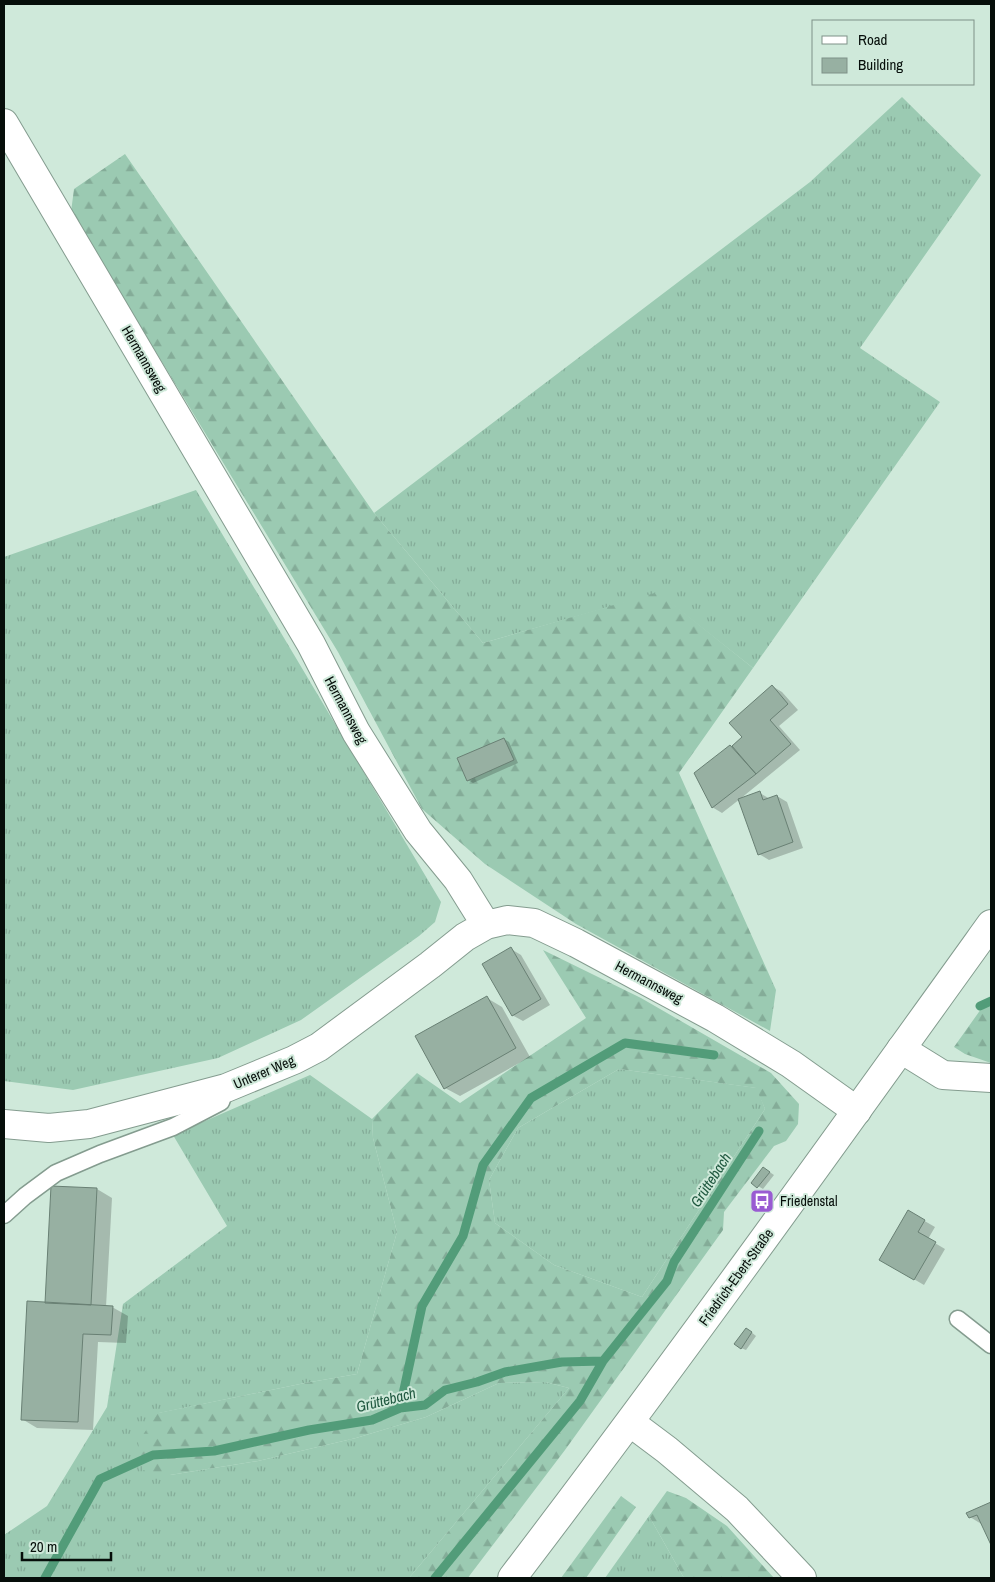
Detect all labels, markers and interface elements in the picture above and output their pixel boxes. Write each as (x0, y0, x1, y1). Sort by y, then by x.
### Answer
legend (812, 20, 975, 85)
text: Road (858, 29, 887, 50)
text: Building (858, 54, 903, 75)
street label: Hermannsweg (118, 322, 171, 396)
street label: Hermannsweg (321, 673, 372, 747)
street label: Hermannsweg (612, 957, 686, 1008)
street label: Unterer Weg (231, 1051, 298, 1093)
water label: Grüttebach (685, 1148, 736, 1211)
bus stop icon: Friedenstal (749, 1188, 775, 1214)
place label: Friedenstal (780, 1192, 837, 1210)
street label: Friedrich-Ebert-Straße (695, 1225, 777, 1329)
water label: Grüttebach (354, 1382, 418, 1417)
scale bar (22, 1530, 111, 1562)
text: 20 m (30, 1536, 57, 1557)

